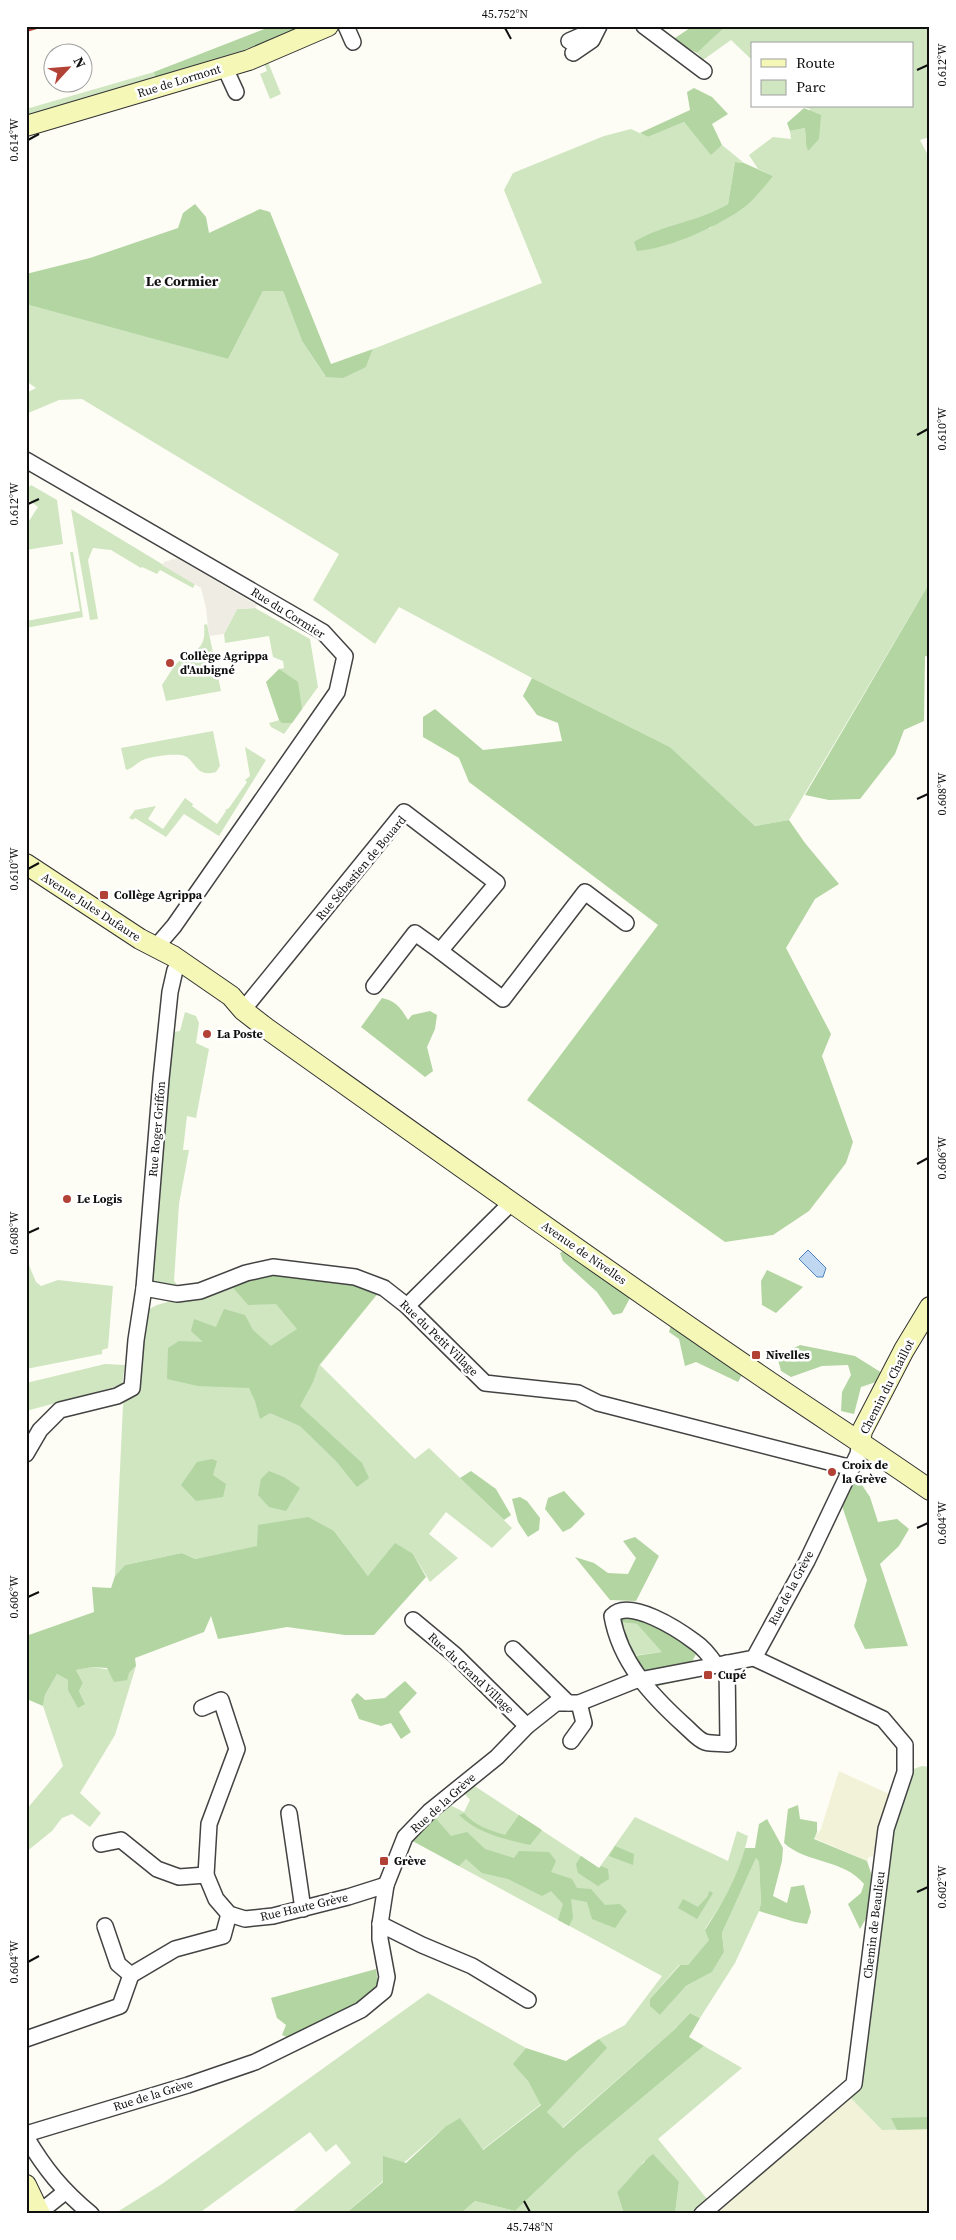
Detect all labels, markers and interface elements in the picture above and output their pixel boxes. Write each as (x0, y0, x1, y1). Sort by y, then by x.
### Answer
text: 45.752°N (482, 6, 528, 22)
north arrow (42, 42, 92, 92)
legend (751, 42, 914, 108)
text: 0.612°W (934, 43, 950, 87)
text: Route (796, 52, 835, 73)
text: N (68, 53, 91, 71)
street label: Rue de Lormont (135, 61, 223, 101)
text: Parc (796, 76, 826, 97)
text: 0.614°W (6, 118, 22, 162)
district label: Le Cormier (146, 271, 219, 291)
text: 0.610°W (934, 407, 950, 451)
text: 0.612°W (6, 482, 22, 526)
street label: Rue du Cormier (248, 584, 328, 642)
place label: Collège Agrippa d'Aubigné (180, 648, 269, 678)
marker: Collège Agrippa d'Aubigné (164, 657, 176, 669)
text: 0.608°W (934, 772, 950, 816)
street label: Rue Sébastien de Bouard (312, 812, 410, 924)
text: 0.610°W (6, 847, 22, 891)
street label: Avenue Jules Dufaure (38, 869, 144, 945)
place label: Collège Agrippa (114, 887, 203, 903)
marker: Collège Agrippa (98, 889, 110, 901)
place label: La Poste (217, 1026, 263, 1042)
marker: La Poste (201, 1028, 213, 1040)
street label: Rue Roger Griffon (145, 1080, 169, 1178)
text: 0.606°W (934, 1136, 950, 1180)
place label: Le Logis (77, 1191, 123, 1207)
marker: Le Logis (61, 1193, 73, 1205)
text: 0.608°W (6, 1211, 22, 1255)
street label: Avenue de Nivelles (538, 1218, 630, 1288)
street label: Rue du Petit Village (396, 1296, 482, 1380)
street label: Chemin du Chaillot (856, 1337, 918, 1437)
place label: Nivelles (766, 1347, 810, 1363)
marker: Nivelles (750, 1349, 762, 1361)
place label: Croix de la Grève (842, 1457, 888, 1487)
marker: Croix de la Grève (826, 1466, 838, 1478)
text: 0.604°W (934, 1501, 950, 1545)
street label: Rue de la Grève (765, 1548, 817, 1628)
text: 0.606°W (6, 1575, 22, 1619)
street label: Rue du Grand Village (425, 1629, 517, 1717)
place label: Cupé (718, 1667, 746, 1683)
marker: Cupé (702, 1669, 714, 1681)
street label: Rue de la Grève (407, 1769, 479, 1837)
place label: Grève (394, 1853, 426, 1869)
marker: Grève (378, 1855, 390, 1867)
text: 0.602°W (934, 1865, 950, 1909)
street label: Chemin de Beaulieu (859, 1870, 889, 1980)
street label: Rue Haute Grève (258, 1889, 350, 1925)
text: 0.604°W (6, 1940, 22, 1984)
street label: Rue de la Grève (111, 2075, 195, 2115)
text: 45.748°N (507, 2219, 553, 2235)

